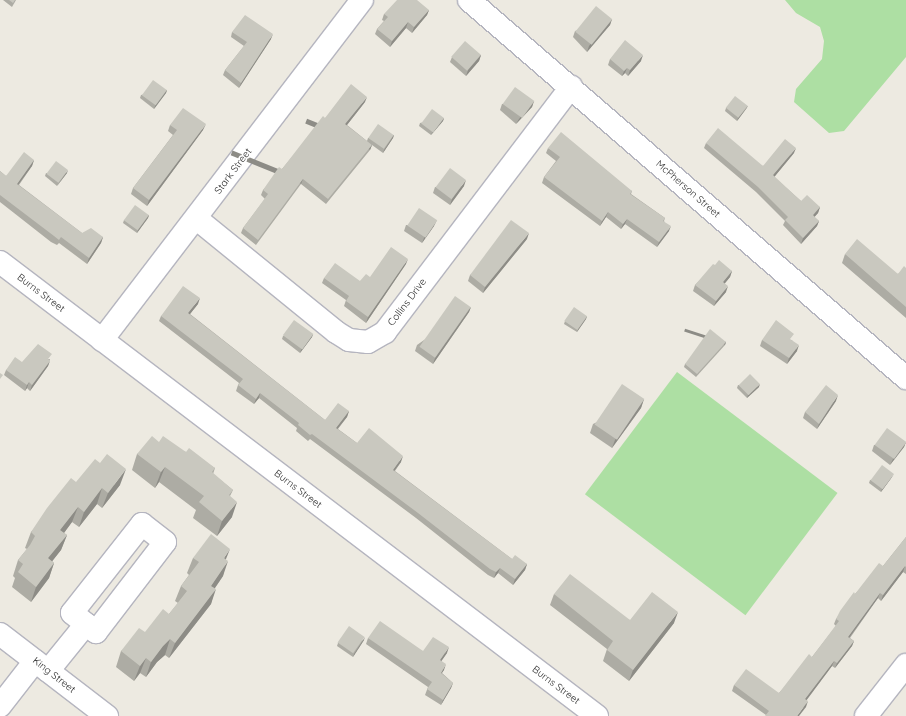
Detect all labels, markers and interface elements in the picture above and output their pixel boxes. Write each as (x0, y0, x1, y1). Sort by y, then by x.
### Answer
street label: Stark Street (212, 146, 254, 196)
street label: McPherson Street (653, 158, 723, 220)
street label: Burns Street (15, 271, 67, 315)
street label: Collins Drive (385, 276, 429, 328)
street label: Burns Street (272, 467, 324, 511)
street label: King Street (30, 655, 78, 695)
street label: Burns Street (530, 663, 582, 707)

